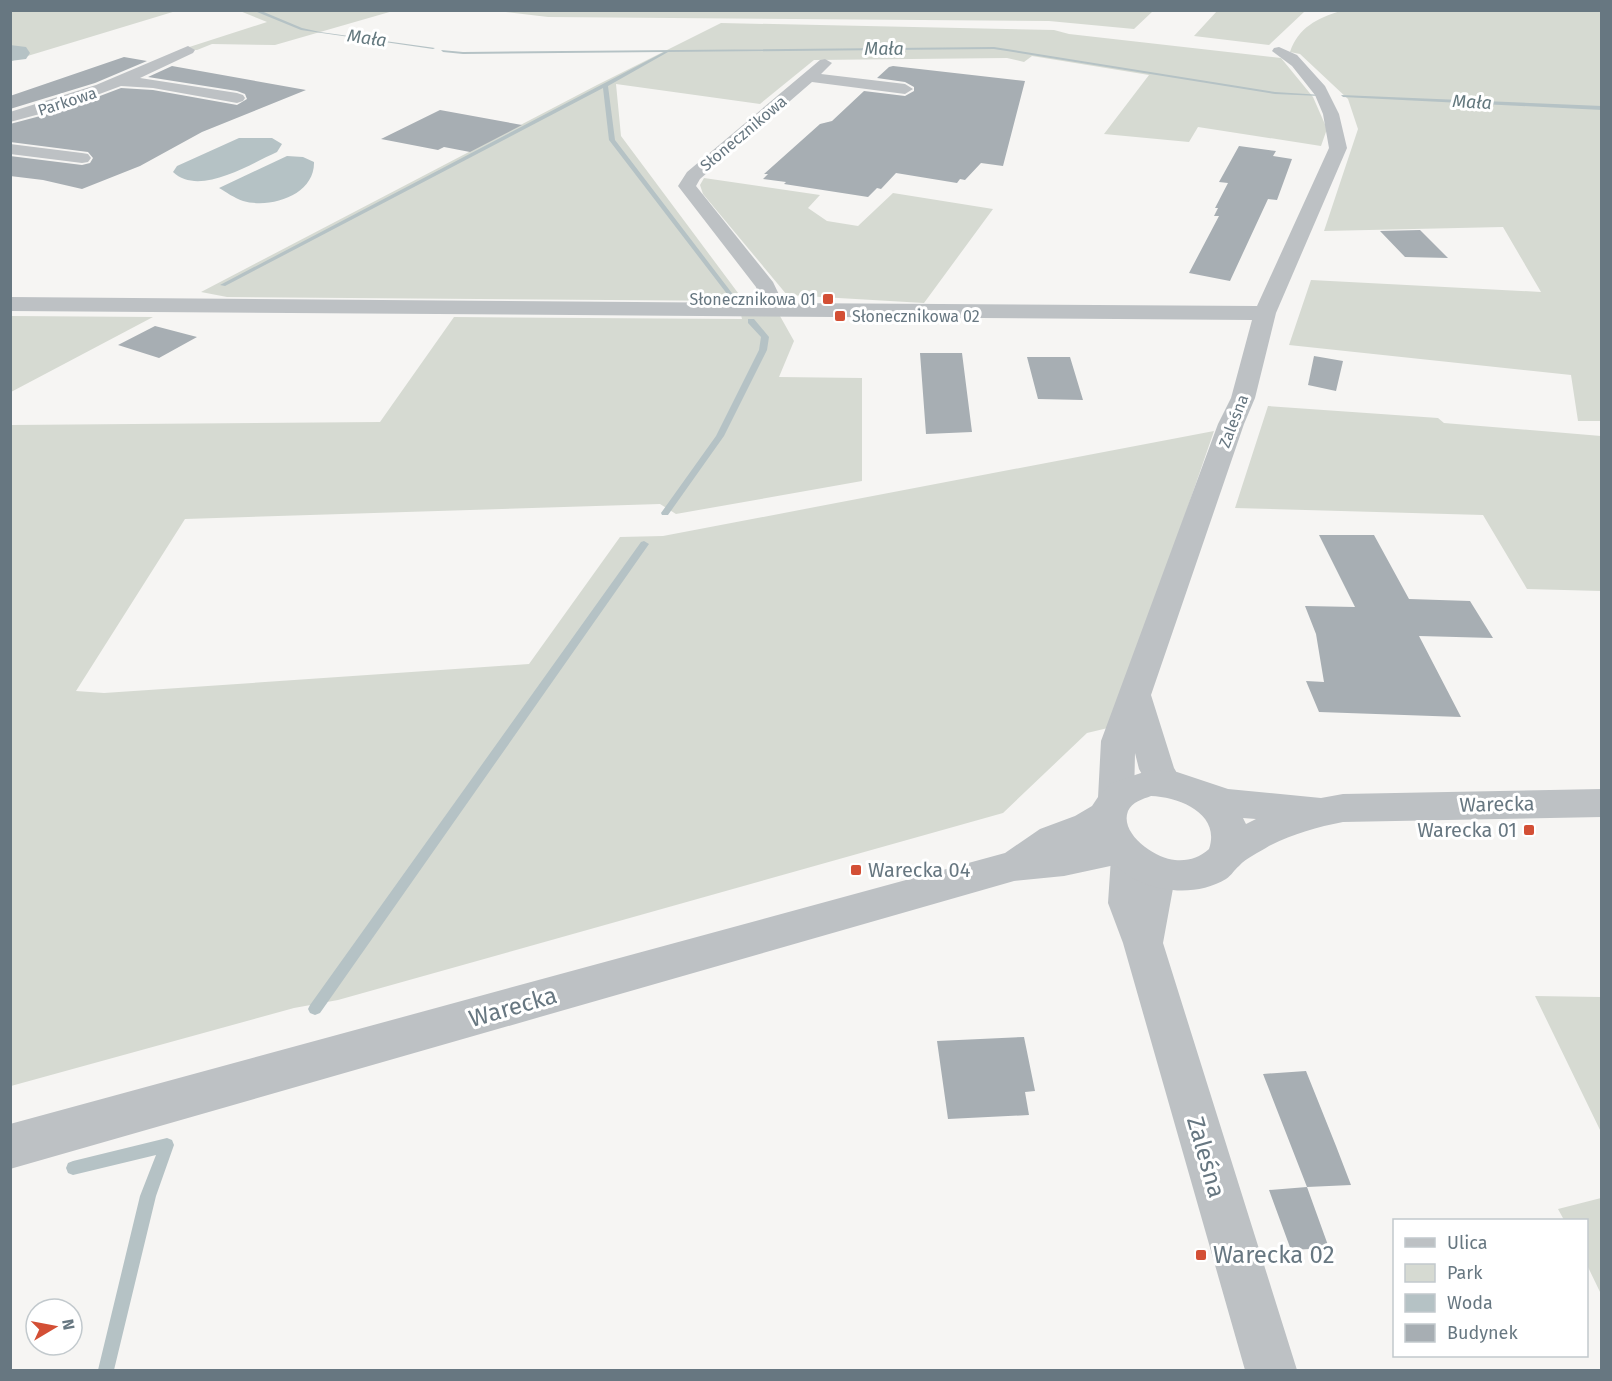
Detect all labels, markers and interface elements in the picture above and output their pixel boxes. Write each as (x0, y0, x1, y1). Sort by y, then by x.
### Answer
water label: Mała (346, 24, 388, 52)
water label: Mała (864, 38, 904, 60)
street label: Parkowa (35, 83, 99, 120)
water label: Mała (1452, 90, 1492, 114)
street label: Słonecznikowa (696, 92, 790, 175)
place label: Słonecznikowa 01 (689, 290, 816, 309)
marker: Słonecznikowa 01 (821, 292, 835, 306)
place label: Słonecznikowa 02 (852, 307, 980, 326)
marker: Słonecznikowa 02 (833, 309, 847, 323)
street label: Zaleśna (1215, 392, 1252, 451)
street label: Warecka (1459, 791, 1535, 817)
place label: Warecka 01 (1417, 818, 1517, 842)
marker: Warecka 01 (1522, 823, 1536, 837)
place label: Warecka 04 (868, 858, 971, 882)
marker: Warecka 04 (849, 863, 863, 877)
street label: Warecka (466, 981, 560, 1033)
street label: Zaleśna (1181, 1113, 1231, 1201)
legend (1393, 1219, 1588, 1357)
text: Ulica (1447, 1232, 1487, 1254)
place label: Warecka 02 (1213, 1241, 1335, 1269)
marker: Warecka 02 (1194, 1248, 1208, 1262)
text: Park (1447, 1262, 1483, 1284)
text: Woda (1447, 1292, 1493, 1314)
north arrow (24, 1297, 84, 1357)
text: N (58, 1318, 79, 1331)
text: Budynek (1447, 1322, 1518, 1344)

